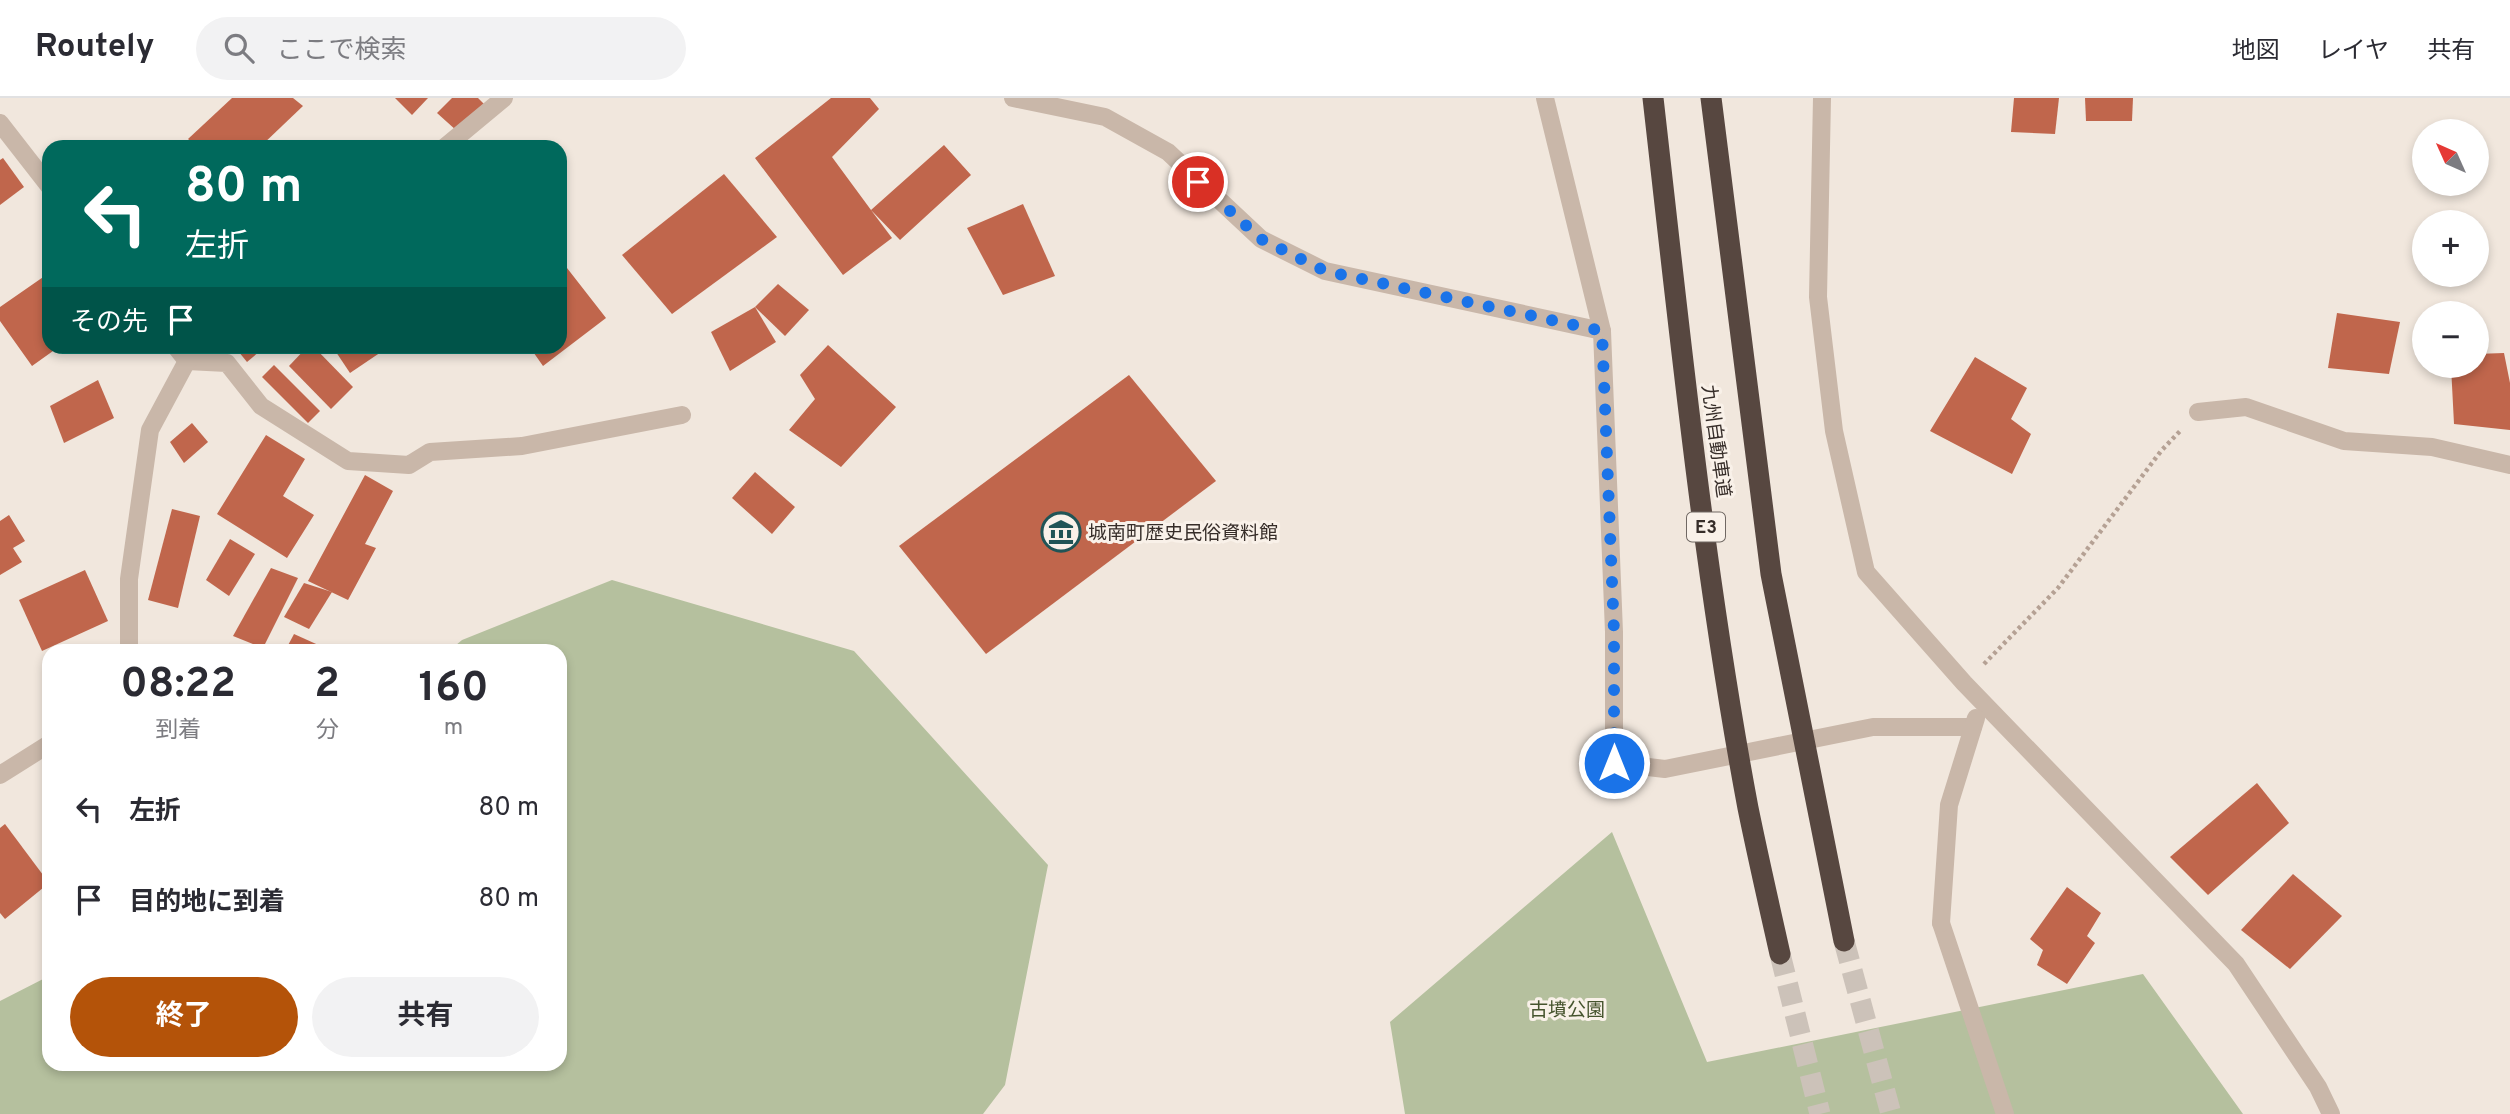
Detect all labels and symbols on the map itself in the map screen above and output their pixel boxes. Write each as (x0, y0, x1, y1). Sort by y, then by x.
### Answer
north arrow (2412, 119, 2488, 196)
pin (1168, 152, 1228, 212)
street label: 九州自動車道 (1695, 383, 1735, 499)
museum icon: 城南町歴史民俗資料館 (1040, 511, 1082, 553)
road number: E3 (1687, 512, 1725, 542)
place label: 城南町歴史民俗資料館 (1088, 522, 1278, 546)
position arrow (1577, 726, 1651, 800)
park label: 古墳公園 (1529, 999, 1605, 1023)

